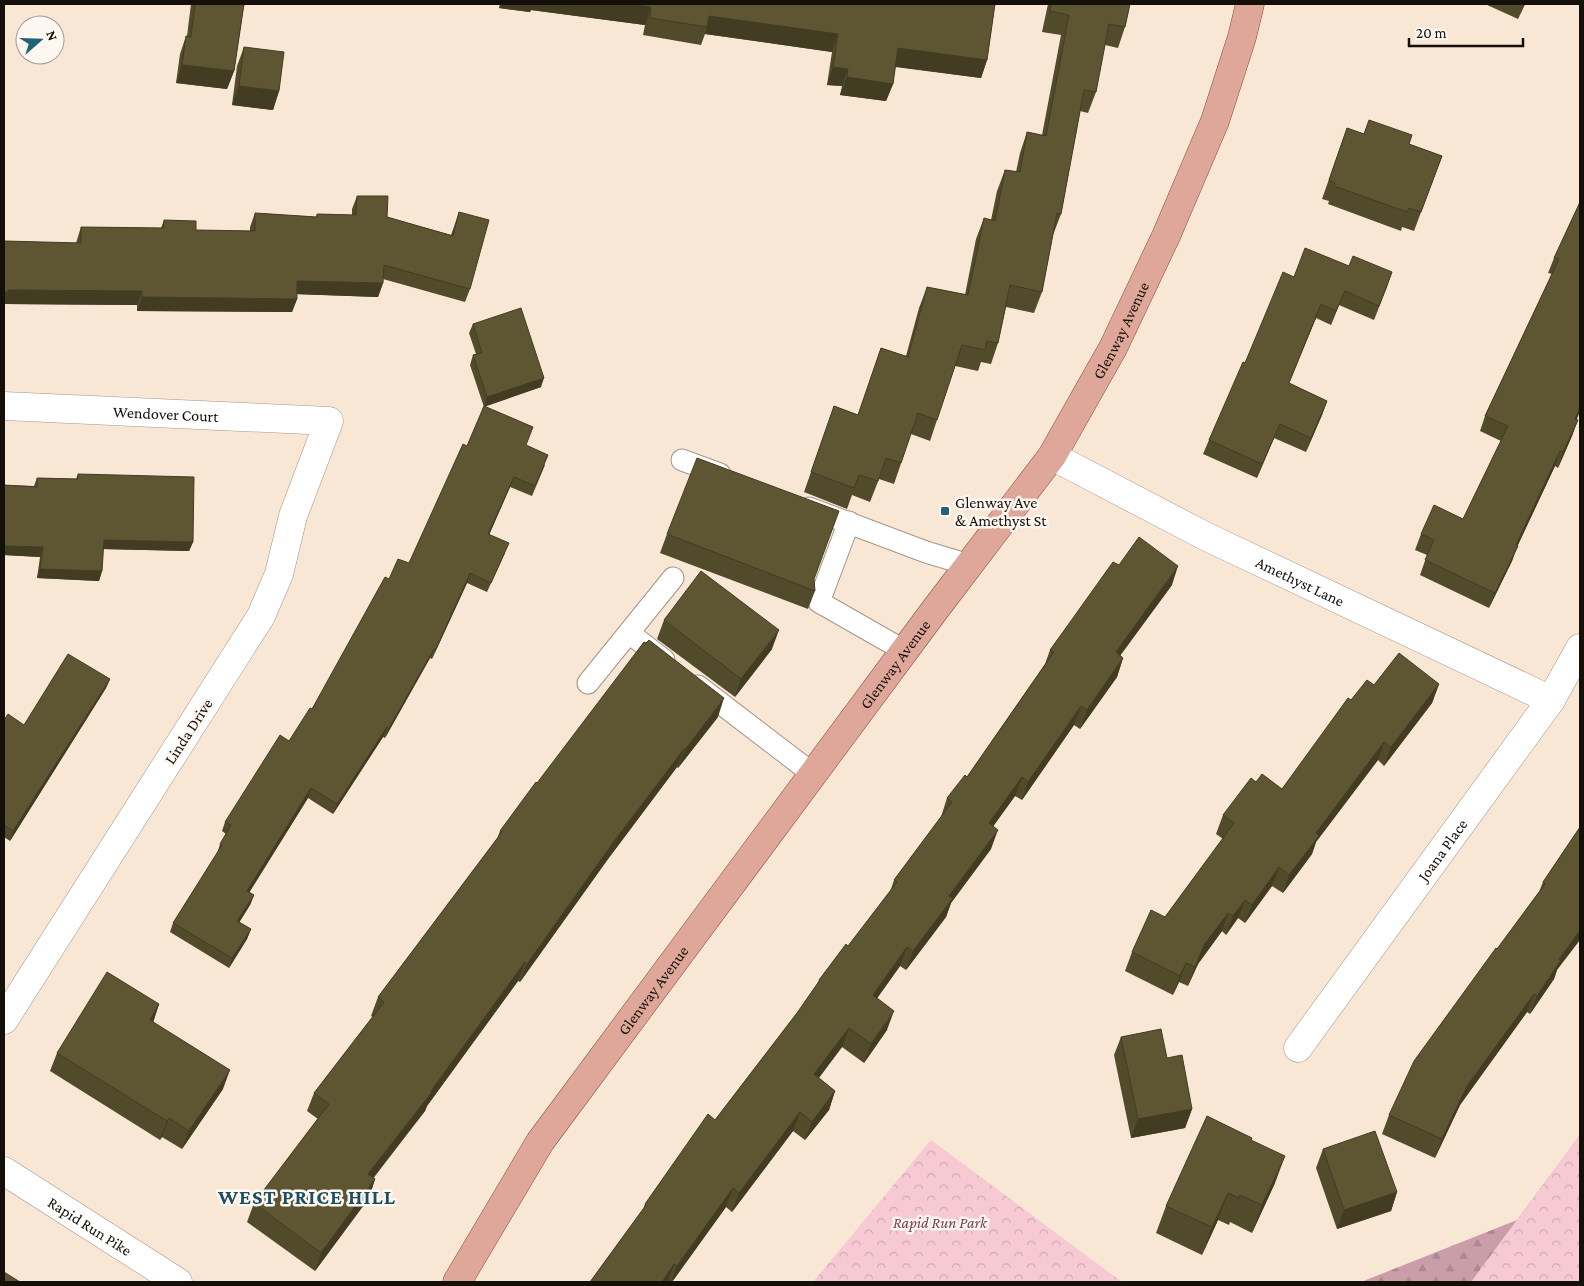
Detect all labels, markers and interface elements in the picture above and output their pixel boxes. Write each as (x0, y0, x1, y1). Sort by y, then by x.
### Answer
north arrow (15, 15, 65, 65)
scale bar (1409, 15, 1523, 47)
text: 20 m (1416, 25, 1447, 41)
text: N (43, 28, 62, 43)
street label: Glenway Avenue (1089, 279, 1152, 382)
street label: Wendover Court (113, 403, 220, 425)
place label: Glenway Ave & Amethyst St (955, 494, 1047, 530)
marker: Glenway Ave & Amethyst St (939, 505, 951, 517)
street label: Amethyst Lane (1253, 553, 1347, 610)
street label: Glenway Avenue (857, 616, 934, 712)
street label: Linda Drive (161, 695, 216, 767)
street label: Joana Place (1413, 816, 1471, 887)
street label: Glenway Avenue (615, 943, 692, 1038)
district label: WEST PRICE HILL (217, 1185, 396, 1209)
street label: Rapid Run Pike (45, 1193, 135, 1259)
park label: Rapid Run Park (893, 1214, 988, 1232)

